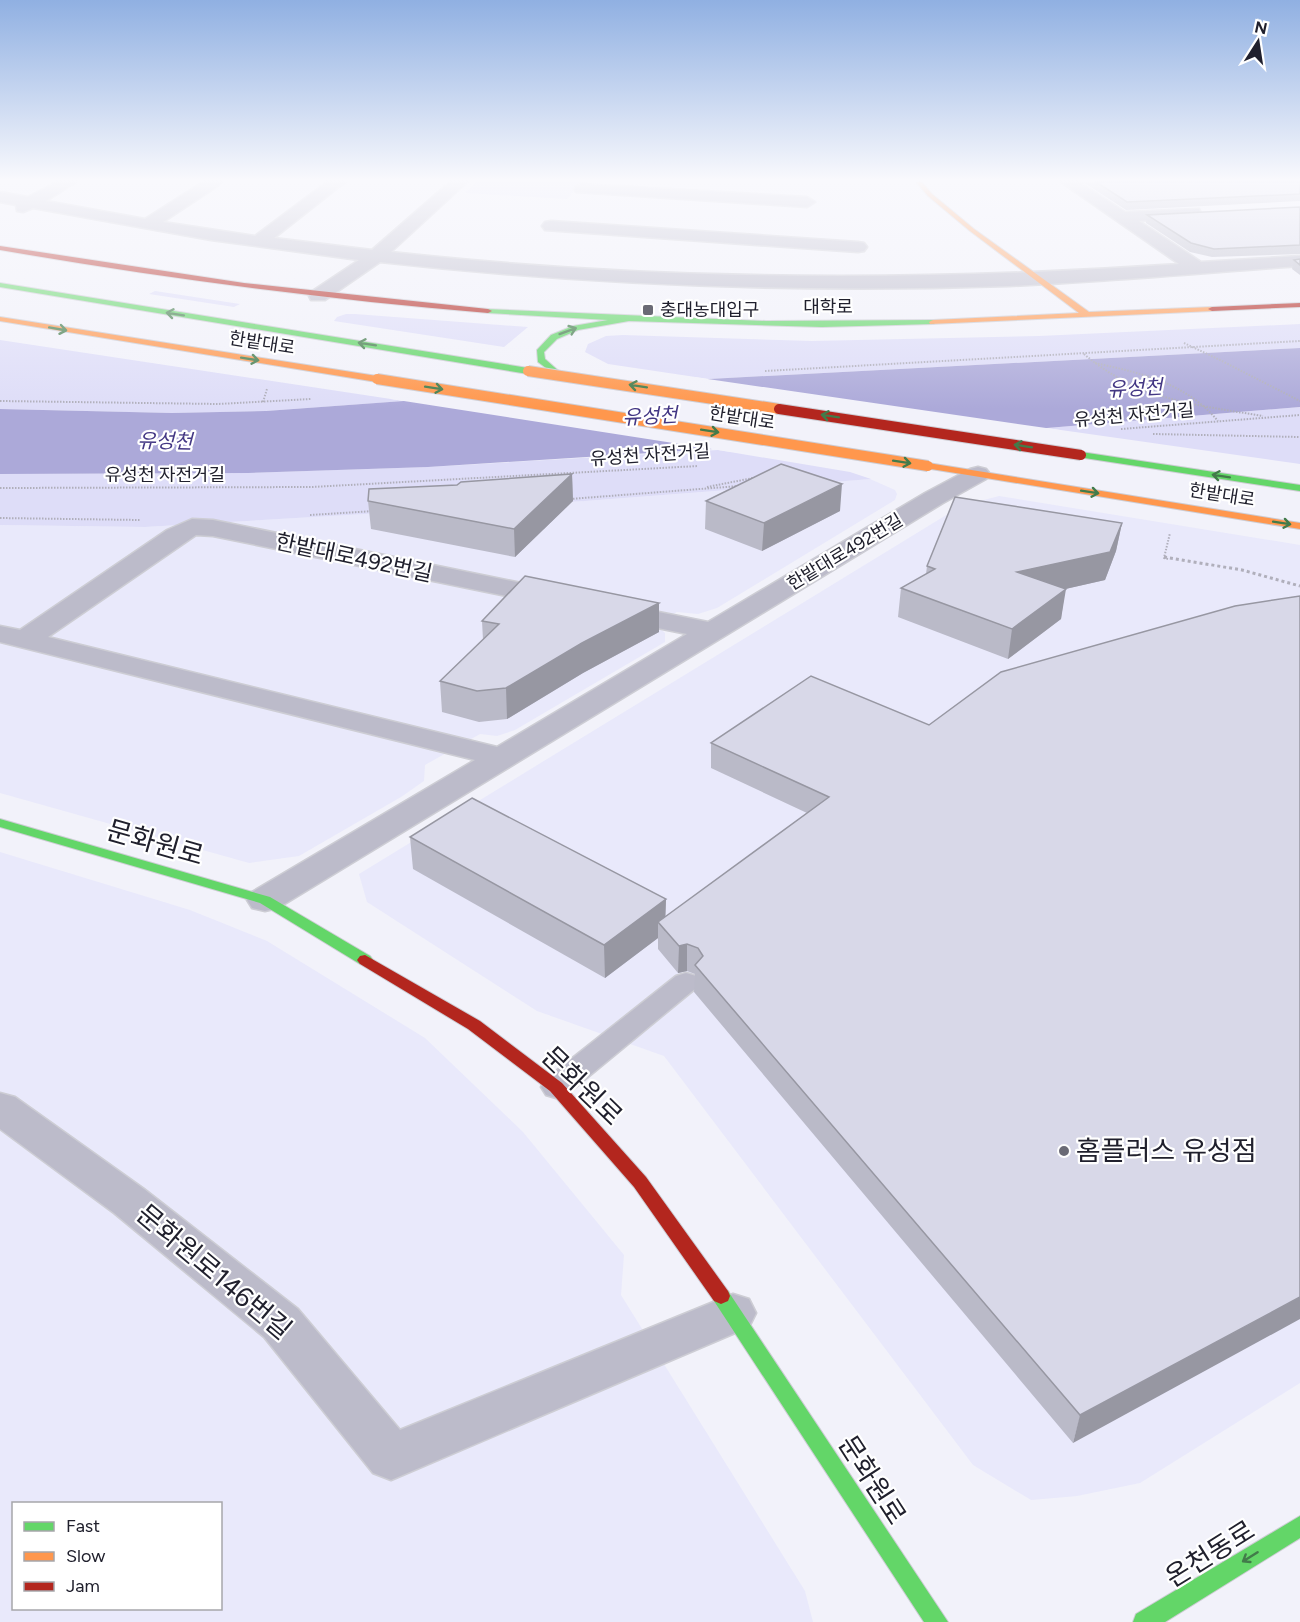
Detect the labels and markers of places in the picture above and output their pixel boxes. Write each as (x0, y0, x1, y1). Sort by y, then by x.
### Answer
place label: 충대농대입구 (660, 299, 759, 321)
marker: 충대농대입구 (641, 303, 655, 317)
place label: 홈플러스 유성점 (1076, 1134, 1257, 1167)
marker: 홈플러스 유성점 (1057, 1144, 1071, 1158)

